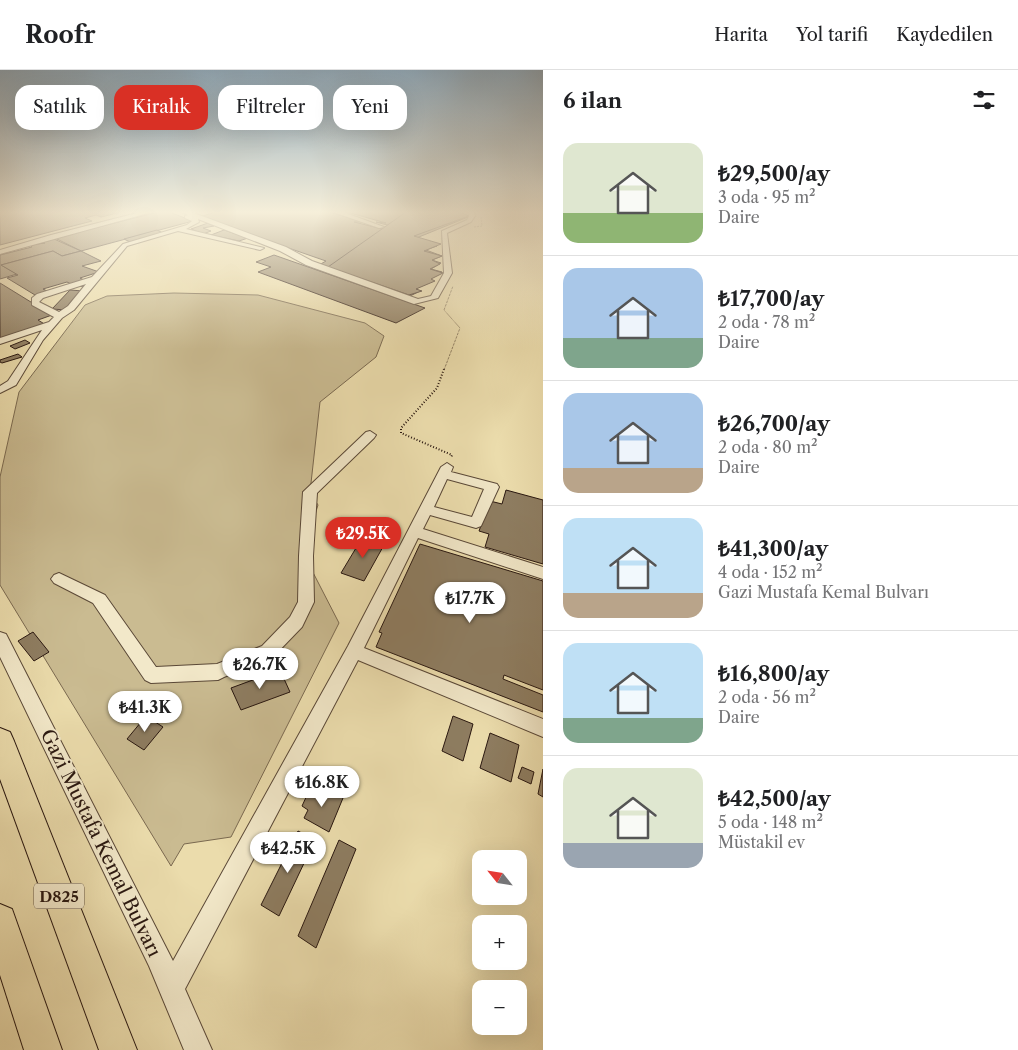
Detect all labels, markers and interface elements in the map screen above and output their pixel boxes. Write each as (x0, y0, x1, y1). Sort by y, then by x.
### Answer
text: Roofr (25, 20, 96, 49)
text: Harita (714, 24, 768, 46)
text: Yol tarifi (796, 24, 868, 46)
text: Kaydedilen (896, 24, 993, 46)
chip: Satılık (15, 85, 104, 130)
chip: Kiralık (114, 85, 208, 130)
chip: Filtreler (218, 85, 323, 130)
chip: Yeni (333, 85, 407, 130)
icon: filters (970, 86, 998, 114)
text: 6 ilan (563, 88, 622, 113)
text: ₺29,500/ay (718, 161, 830, 186)
icon: home (603, 163, 663, 223)
text: 3 oda · 95 m² (718, 187, 816, 207)
text: Daire (718, 207, 760, 227)
text: ₺17,700/ay (718, 286, 824, 311)
icon: home (603, 288, 663, 348)
text: 2 oda · 78 m² (718, 312, 815, 332)
text: Daire (718, 332, 760, 352)
text: ₺26,700/ay (718, 411, 830, 436)
icon: home (603, 413, 663, 473)
text: 2 oda · 80 m² (718, 437, 818, 457)
text: Daire (718, 457, 760, 477)
pin: ₺29.5K (322, 516, 404, 559)
text: ₺29.5K (336, 523, 390, 543)
text: ₺41,300/ay (718, 536, 828, 561)
icon: home (603, 538, 663, 598)
text: 4 oda · 152 m² (718, 562, 823, 582)
pin: ₺17.7K (429, 582, 511, 624)
text: Gazi Mustafa Kemal Bulvarı (718, 582, 929, 602)
text: ₺17.7K (445, 588, 495, 608)
pin: ₺26.7K (219, 648, 301, 690)
text: ₺26.7K (233, 654, 287, 674)
text: ₺16,800/ay (718, 661, 829, 686)
icon: home (603, 663, 663, 723)
text: 2 oda · 56 m² (718, 687, 816, 707)
pin: ₺41.3K (104, 690, 186, 733)
text: ₺41.3K (119, 697, 171, 717)
text: Daire (718, 707, 760, 727)
street label: Gazi Mustafa Kemal Bulvarı (36, 725, 166, 961)
pin: ₺16.8K (281, 766, 363, 808)
text: ₺16.8K (296, 772, 348, 792)
text: ₺42,500/ay (718, 786, 831, 811)
icon: home (603, 788, 663, 848)
text: 5 oda · 148 m² (718, 812, 823, 832)
pin: ₺42.5K (247, 832, 329, 874)
text: Müstakil ev (718, 832, 805, 852)
text: ₺42.5K (261, 838, 315, 858)
north arrow (472, 850, 528, 905)
map controls (472, 850, 527, 1035)
road number: D825 (34, 884, 84, 908)
button: + (472, 915, 527, 970)
button: − (472, 980, 527, 1035)

